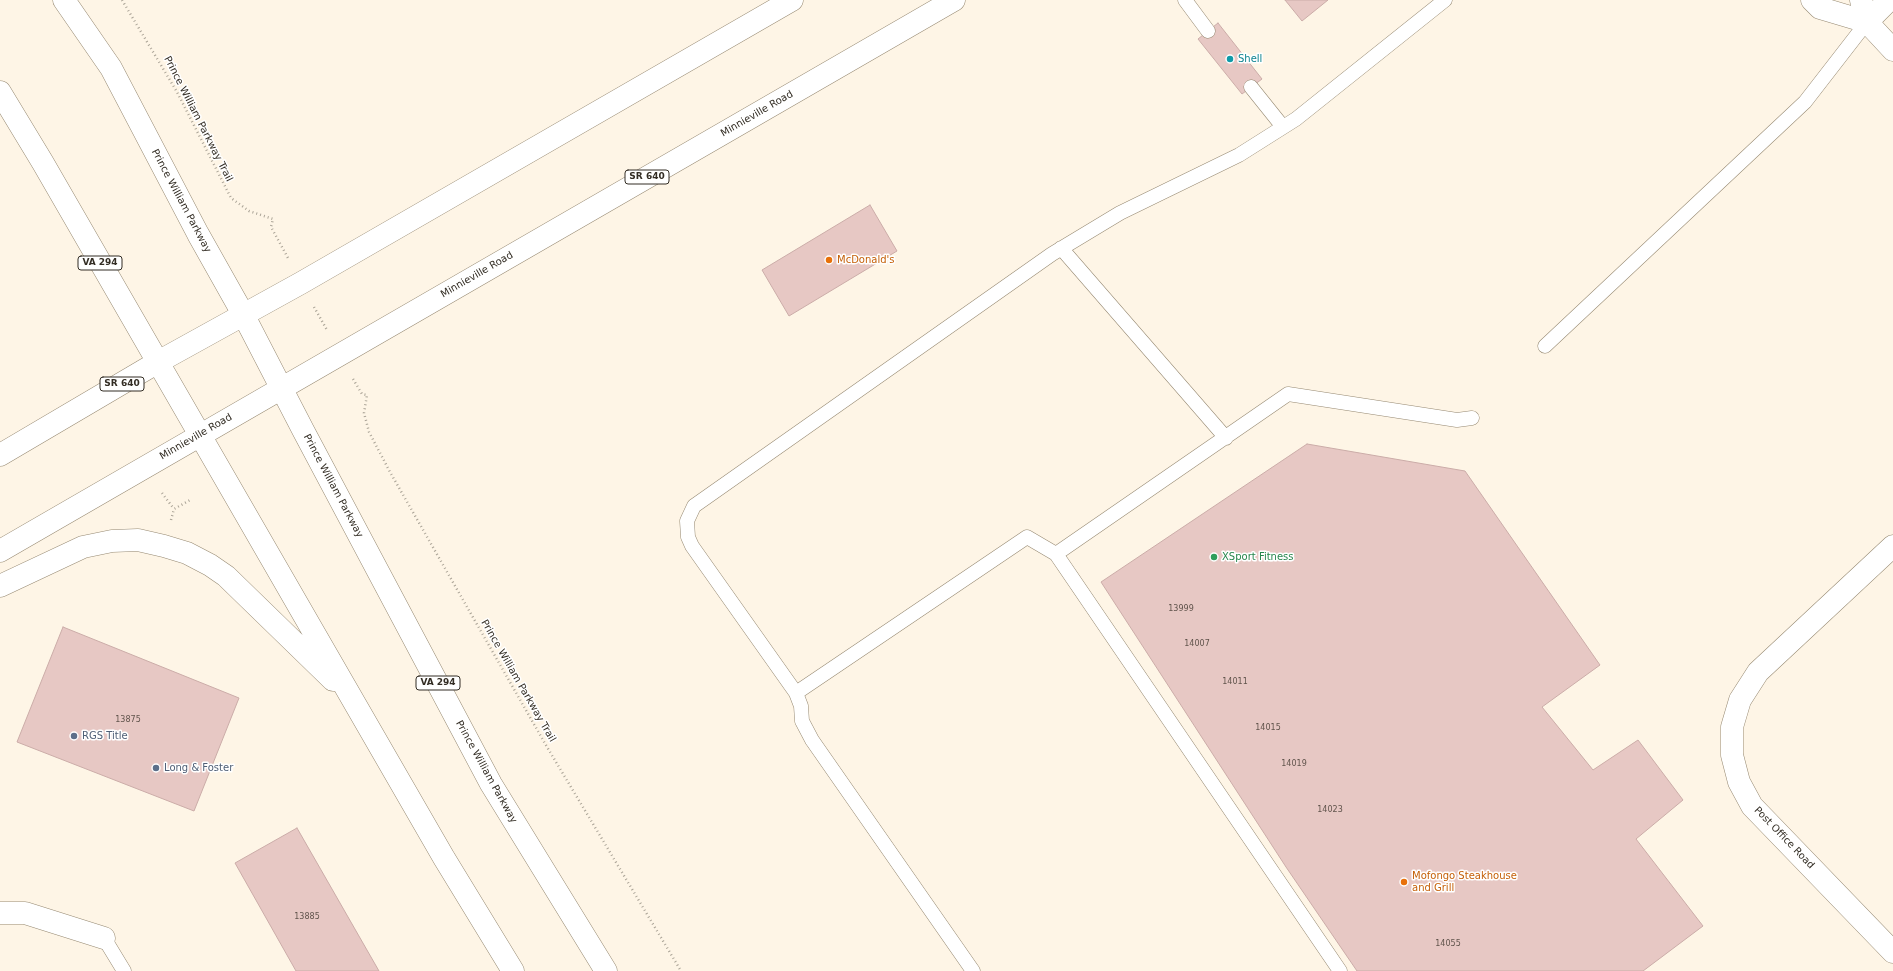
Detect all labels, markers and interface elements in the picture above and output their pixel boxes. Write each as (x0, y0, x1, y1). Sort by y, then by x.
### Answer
place label: Shell (1238, 53, 1262, 65)
street label: Prince William Parkway Trail (161, 54, 235, 184)
marker: Shell (1225, 54, 1235, 64)
street label: Minnieville Road (719, 88, 795, 140)
street label: Prince William Parkway (149, 147, 213, 255)
road number: SR 640 (625, 170, 669, 184)
street label: Minnieville Road (439, 249, 515, 301)
place label: McDonald's (837, 254, 894, 266)
marker: McDonald's (824, 255, 834, 265)
road number: VA 294 (78, 256, 122, 270)
road number: SR 640 (100, 377, 144, 391)
street label: Minnieville Road (158, 411, 234, 463)
street label: Prince William Parkway (301, 432, 365, 540)
place label: XSport Fitness (1222, 551, 1294, 563)
marker: XSport Fitness (1209, 552, 1219, 562)
house number: 13999 (1168, 604, 1194, 614)
street label: Prince William Parkway Trail (478, 618, 558, 744)
house number: 14007 (1184, 639, 1210, 649)
road number: VA 294 (416, 676, 460, 690)
house number: 14011 (1222, 677, 1248, 687)
house number: 13875 (115, 715, 141, 725)
street label: Prince William Parkway (453, 719, 519, 825)
house number: 14015 (1255, 723, 1281, 733)
place label: RGS Title (82, 730, 128, 742)
marker: RGS Title (69, 731, 79, 741)
house number: 14019 (1281, 759, 1307, 769)
place label: Long & Foster (164, 762, 233, 774)
marker: Long & Foster (151, 763, 161, 773)
street label: Post Office Road (1751, 804, 1817, 872)
house number: 14023 (1317, 805, 1343, 815)
place label: Mofongo Steakhouse and Grill (1412, 870, 1517, 894)
marker: Mofongo Steakhouse and Grill (1399, 877, 1409, 887)
house number: 13885 (294, 912, 320, 922)
house number: 14055 (1435, 939, 1461, 949)

